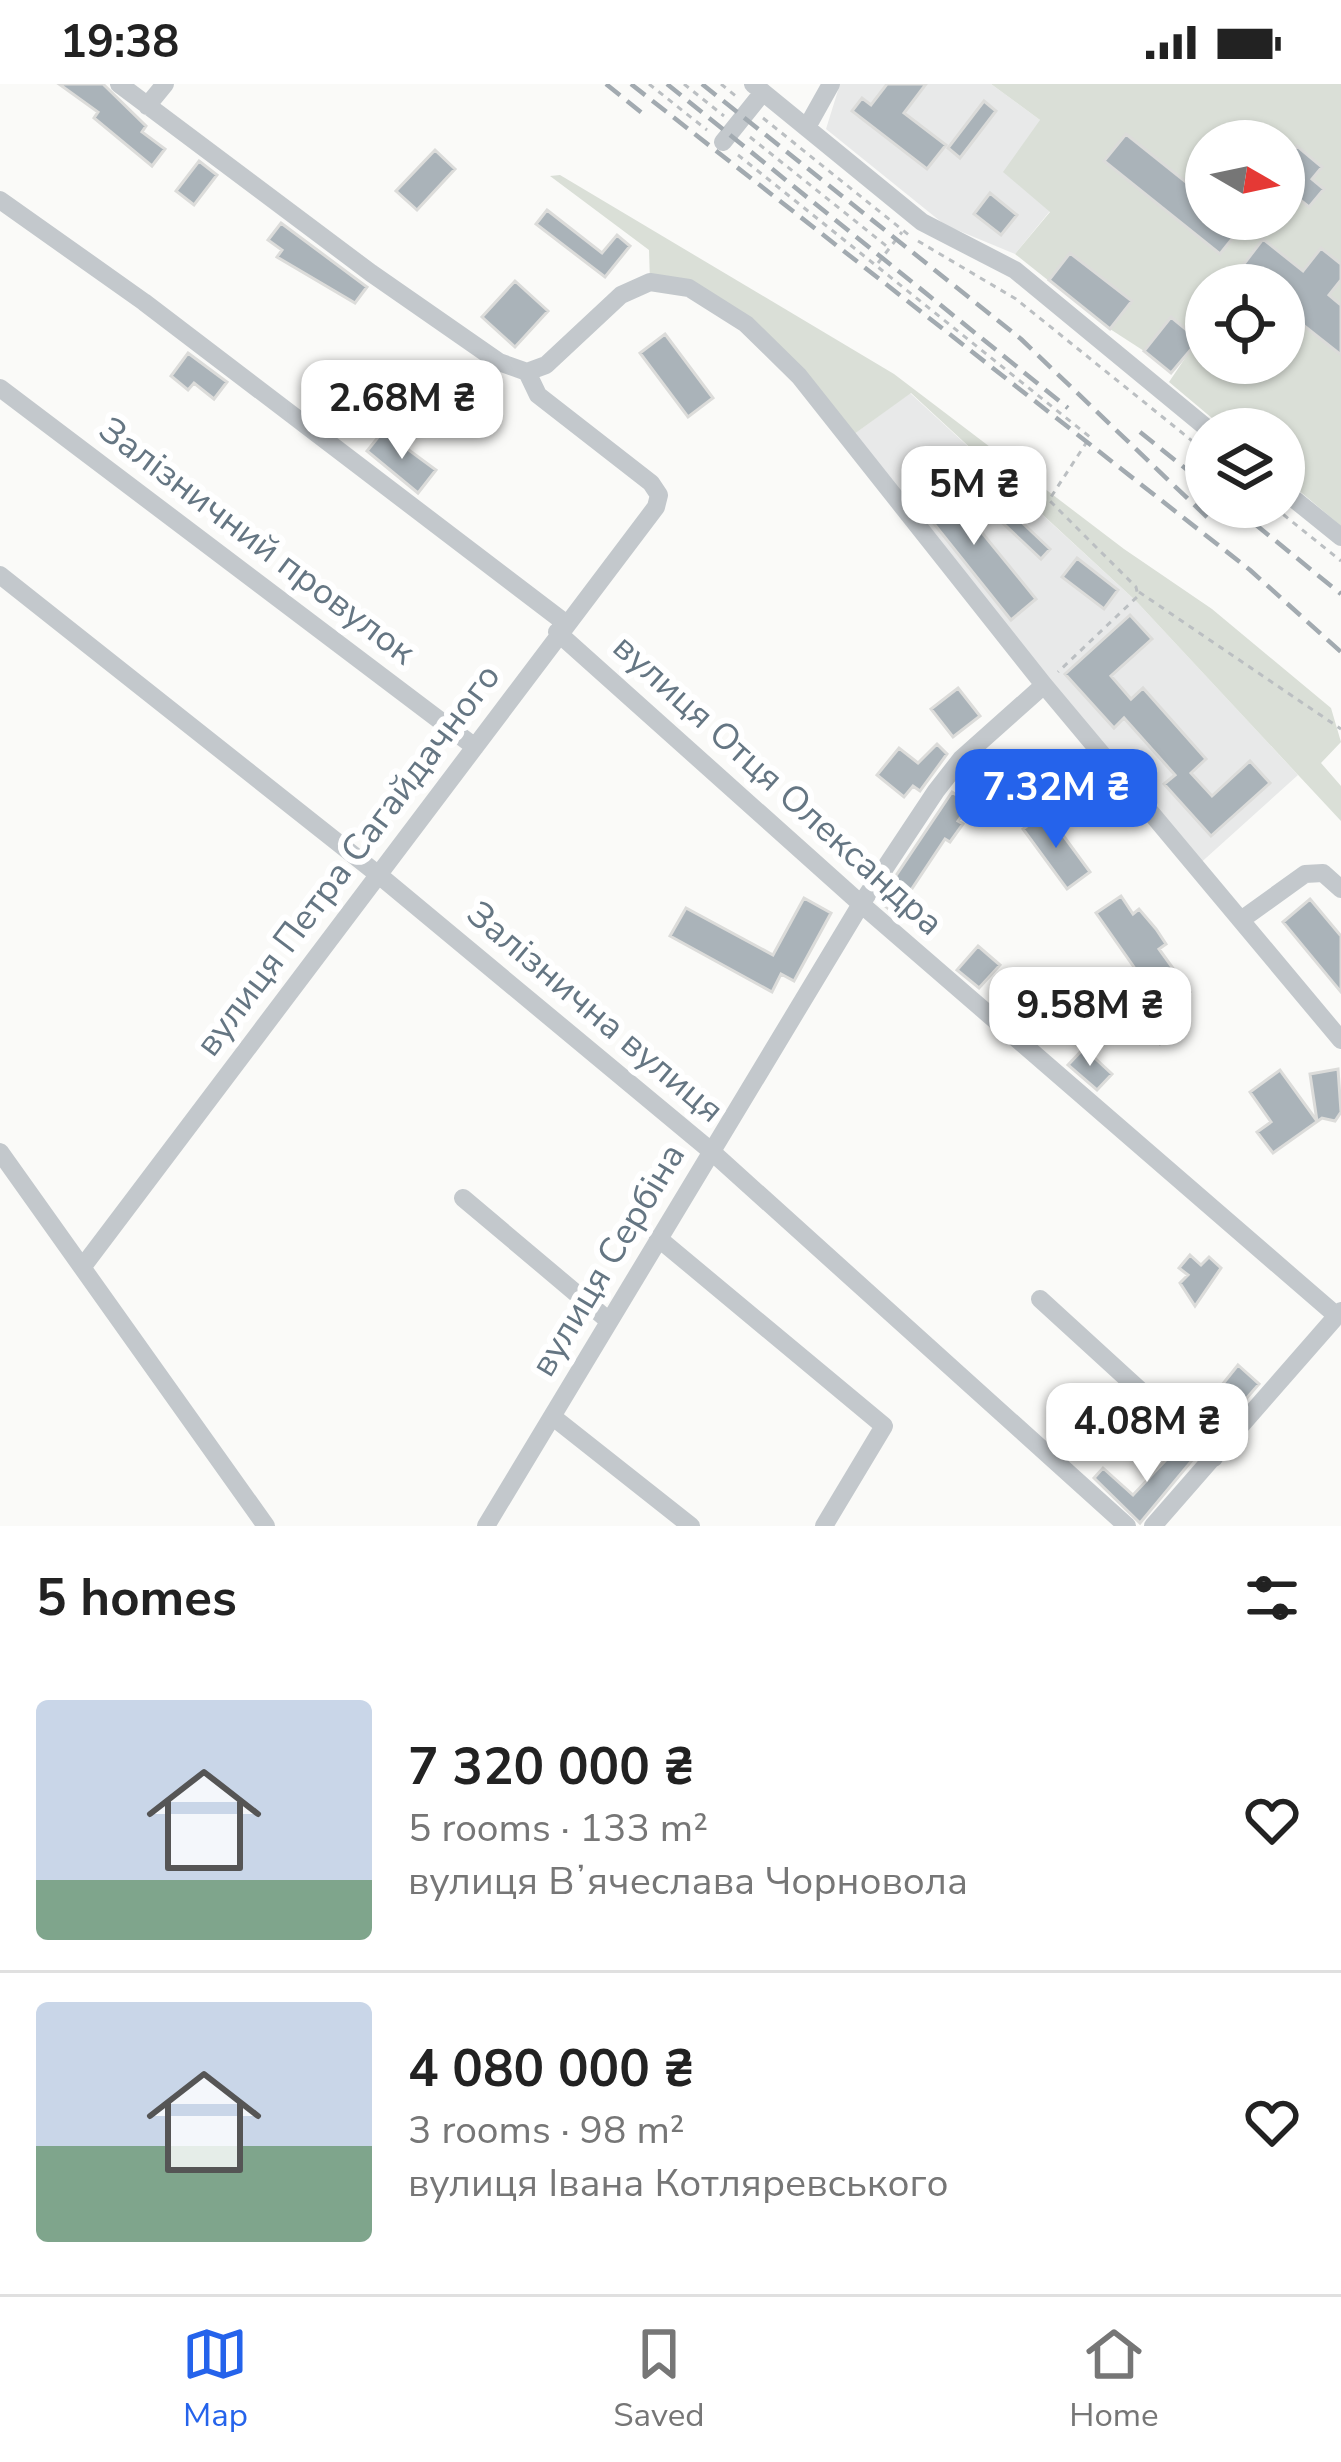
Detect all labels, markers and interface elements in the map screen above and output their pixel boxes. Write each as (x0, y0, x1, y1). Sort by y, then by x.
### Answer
text: 19:38 (60, 12, 179, 73)
north arrow (1185, 120, 1305, 240)
map controls (1185, 120, 1305, 528)
button: locate (1185, 264, 1305, 384)
pin: 2.68M ₴ (291, 360, 513, 462)
text: 2.68M ₴ (328, 372, 476, 425)
street label: Залізничний провулок (89, 406, 425, 676)
button: layers (1185, 408, 1305, 528)
pin: 5M ₴ (903, 446, 1045, 548)
text: 5M ₴ (928, 458, 1020, 511)
street label: вулиця Отця Олександра (602, 623, 954, 947)
street label: вулиця Петра Сагайдачного (184, 654, 512, 1066)
pin: 7.32M ₴ (945, 749, 1167, 851)
text: 7.32M ₴ (982, 761, 1130, 814)
street label: Залізнична вулиця (456, 890, 734, 1134)
pin: 9.58M ₴ (979, 967, 1201, 1069)
text: 9.58M ₴ (1016, 979, 1164, 1032)
street label: вулиця Сербіна (519, 1134, 697, 1386)
pin: 4.08M ₴ (1036, 1383, 1258, 1485)
text: 4.08M ₴ (1073, 1395, 1221, 1448)
text: 5 homes (36, 1563, 237, 1633)
icon: filters (1239, 1565, 1305, 1631)
text: 7 320 000 ₴ (408, 1732, 694, 1802)
icon: home (132, 1748, 276, 1892)
icon: heart (1239, 1787, 1305, 1853)
text: 5 rooms · 133 m² (408, 1802, 708, 1855)
text: вулиця Вʼячеслава Чорновола (408, 1855, 968, 1908)
text: 4 080 000 ₴ (408, 2034, 694, 2104)
icon: home (132, 2050, 276, 2194)
icon: heart (1239, 2089, 1305, 2155)
text: 3 rooms · 98 m² (408, 2104, 685, 2157)
text: вулиця Івана Котляревського (408, 2157, 949, 2210)
tab: Map (182, 2321, 248, 2438)
tab: Saved (613, 2321, 704, 2438)
tab: Home (1069, 2321, 1159, 2438)

